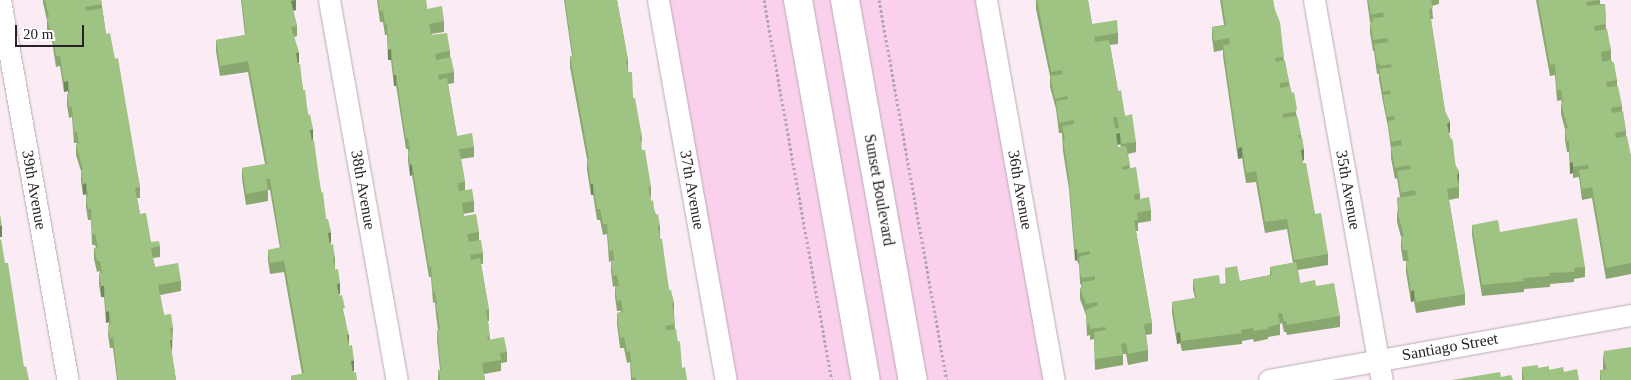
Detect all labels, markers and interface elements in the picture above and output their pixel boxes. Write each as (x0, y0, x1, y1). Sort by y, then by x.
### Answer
scale bar (18, 15, 86, 47)
text: 20 m (23, 26, 53, 42)
street label: Sunset Boulevard (860, 133, 898, 247)
street label: 39th Avenue (18, 148, 50, 232)
street label: 38th Avenue (347, 148, 379, 232)
street label: 37th Avenue (676, 148, 708, 232)
street label: 36th Avenue (1004, 148, 1036, 232)
street label: 35th Avenue (1332, 148, 1364, 232)
street label: Santiago Street (1400, 329, 1500, 365)

